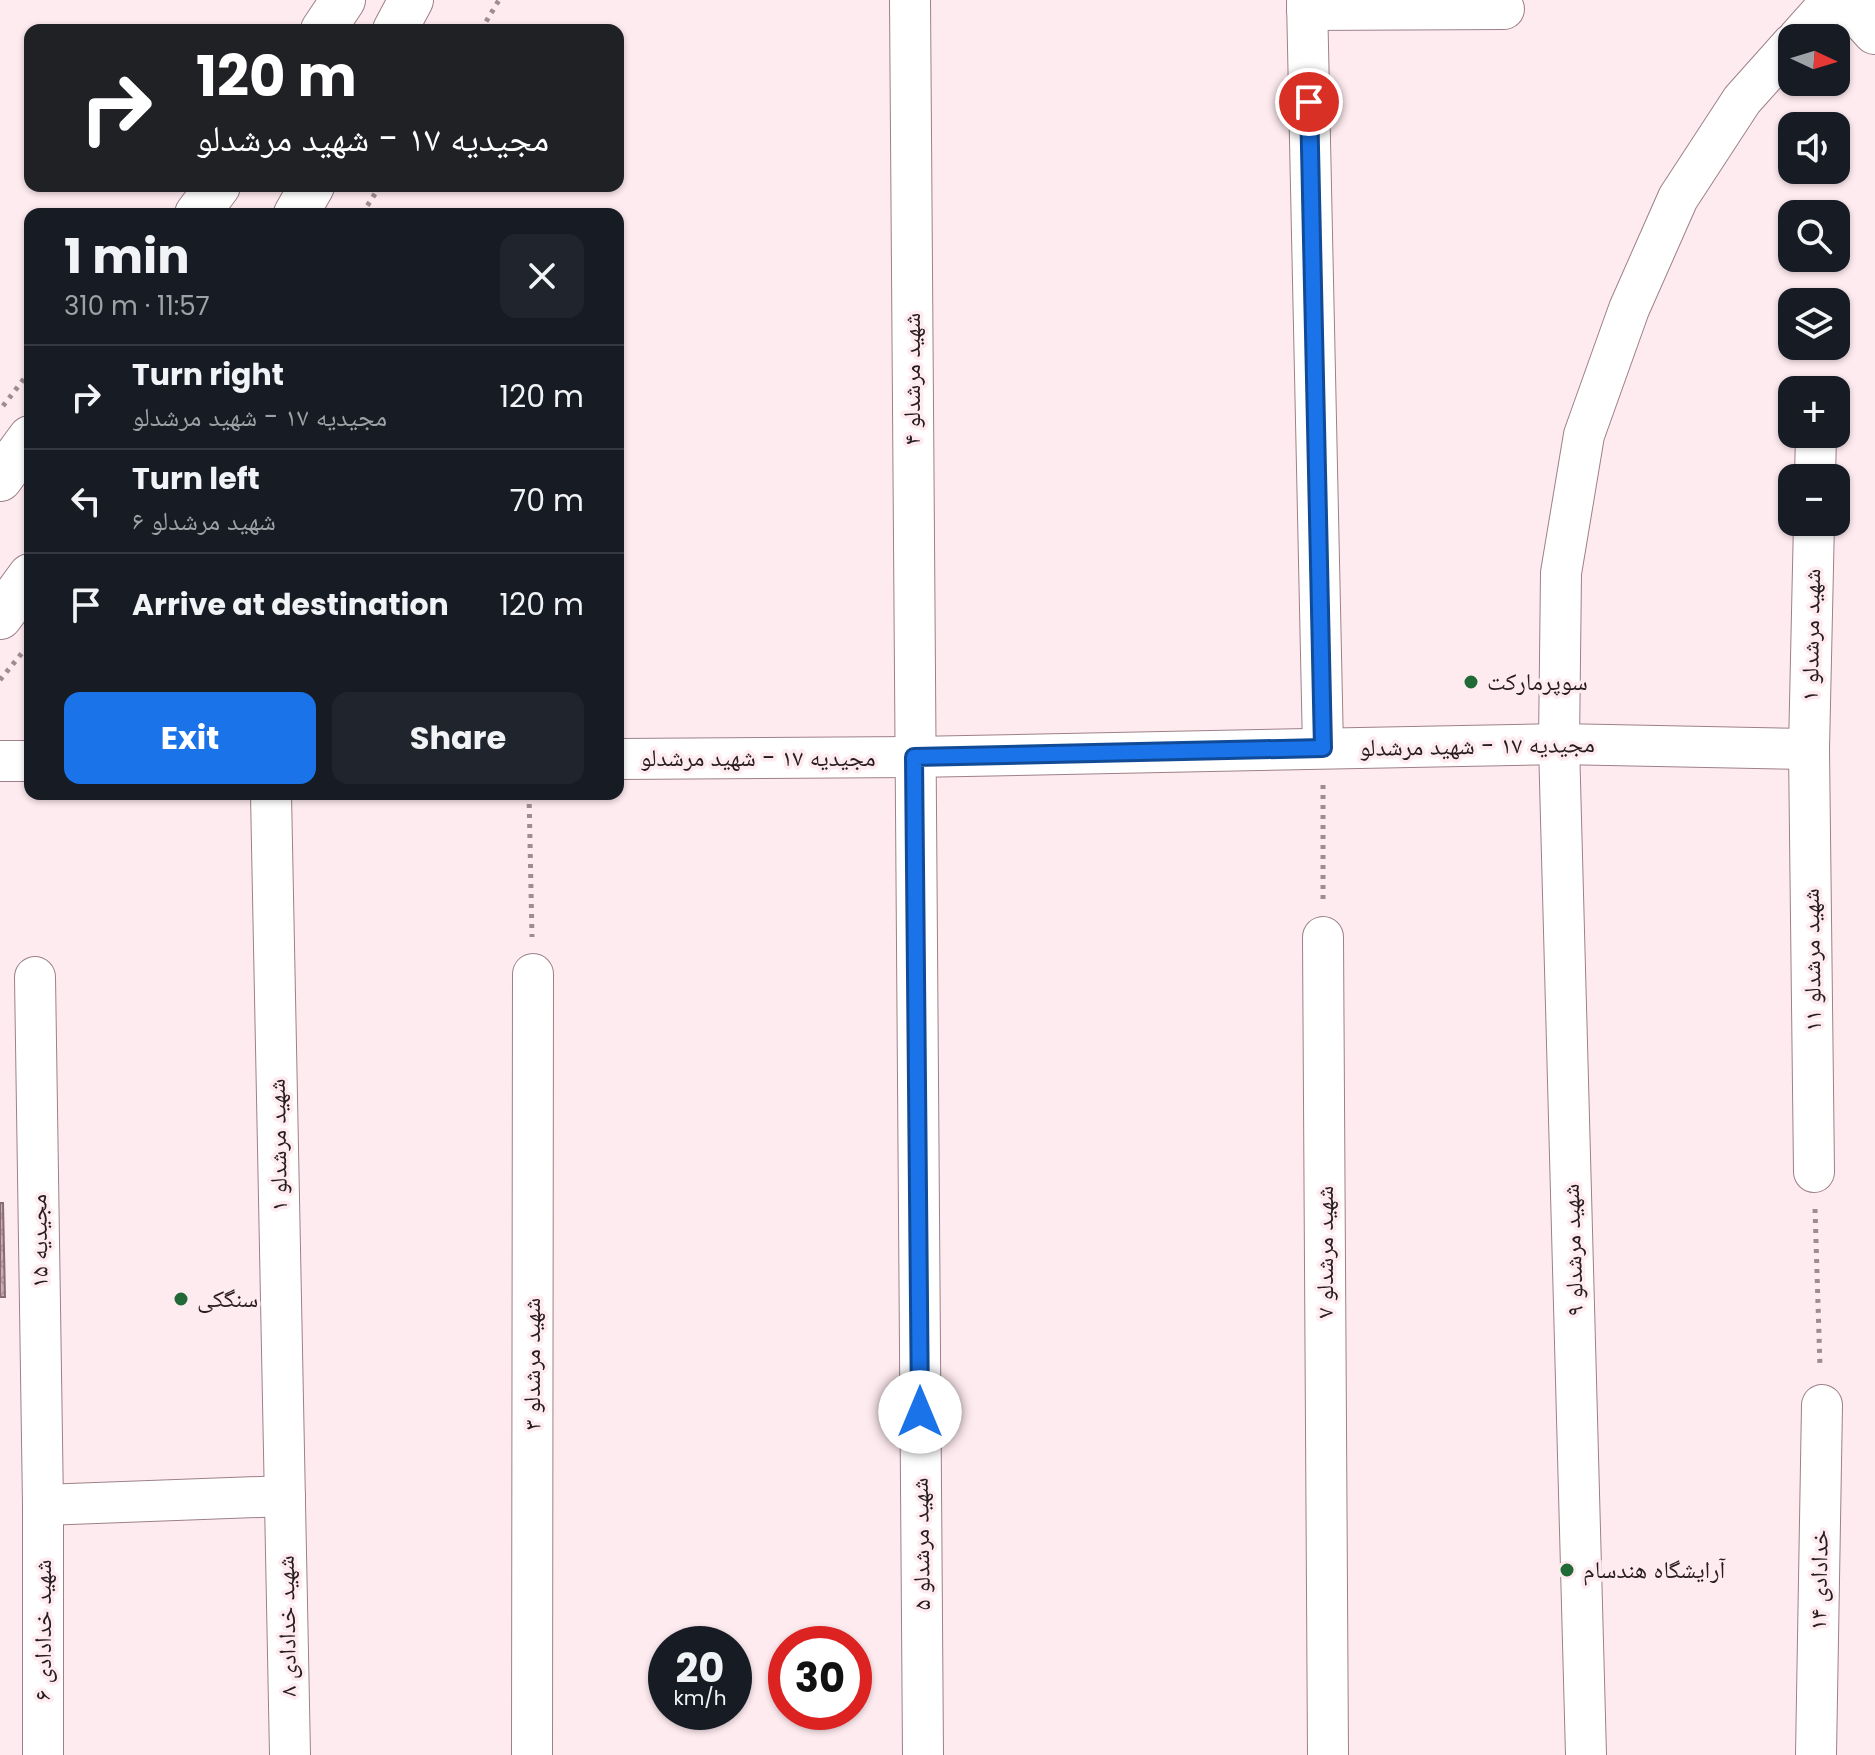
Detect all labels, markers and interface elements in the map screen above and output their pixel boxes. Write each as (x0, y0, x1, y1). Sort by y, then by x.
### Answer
north arrow (1778, 24, 1850, 96)
map controls (1778, 24, 1850, 536)
text: 120 m (196, 37, 357, 116)
icon: right (64, 56, 168, 160)
pin (1275, 68, 1343, 136)
icon: arrive (1287, 80, 1331, 124)
button: sound (1778, 112, 1850, 184)
text: مجیدیه ۱۷ - شهید مرشدلو (196, 113, 549, 164)
button: search (1778, 200, 1850, 272)
text: 1 min (64, 223, 190, 290)
button: close (500, 234, 584, 318)
text: 310 m · 11:57 (64, 288, 210, 324)
button: layers (1778, 288, 1850, 360)
street label: شهید مرشدلو ۴ (895, 313, 928, 445)
text: Turn right (132, 353, 284, 396)
icon: right (64, 375, 108, 419)
text: 120 m (499, 375, 584, 418)
button: + (1778, 376, 1850, 448)
text: مجیدیه ۱۷ - شهید مرشدلو (132, 399, 387, 435)
text: Turn left (132, 457, 260, 500)
button: − (1778, 464, 1850, 536)
icon: left (64, 479, 108, 523)
text: 70 m (510, 479, 584, 522)
text: شهید مرشدلو ۶ (132, 503, 276, 539)
street label: شهید مرشدلو ۱ (1793, 568, 1828, 702)
icon: arrive (64, 583, 108, 627)
text: Arrive at destination (132, 583, 449, 626)
text: 120 m (499, 583, 584, 626)
place label: سوپرمارکت (1487, 665, 1588, 698)
marker: سوپرمارکت (1462, 673, 1480, 691)
button: Exit (64, 692, 316, 784)
button: Share (332, 692, 584, 784)
street label: مجیدیه ۱۷ - شهید مرشدلو (1359, 727, 1595, 764)
street label: مجیدیه ۱۷ - شهید مرشدلو (640, 741, 876, 774)
street label: شهید مرشدلو ۱۱ (1794, 888, 1829, 1032)
street label: شهید مرشدلو ۱ (260, 1078, 295, 1212)
street label: شهید مرشدلو ۹ (1554, 1183, 1591, 1317)
street label: شهید مرشدلو ۷ (1308, 1186, 1341, 1318)
street label: مجیدیه ۱۵ (21, 1194, 56, 1288)
place label: سنگکی (197, 1282, 258, 1315)
marker: سنگکی (172, 1290, 190, 1308)
street label: شهید مرشدلو ۳ (515, 1298, 548, 1430)
position arrow (878, 1370, 962, 1454)
street label: شهید مرشدلو ۵ (903, 1477, 938, 1611)
street label: خدادادی ۱۴ (1801, 1529, 1836, 1631)
place label: آرایشگاه هندسام (1583, 1553, 1726, 1586)
street label: شهید خدادادی ۸ (269, 1555, 304, 1697)
street label: شهید خدادادی ۶ (26, 1559, 59, 1701)
marker: آرایشگاه هندسام (1558, 1561, 1576, 1579)
speed limit sign: 30 (768, 1626, 872, 1730)
text: 20 (676, 1640, 724, 1696)
text: km/h (673, 1684, 727, 1712)

